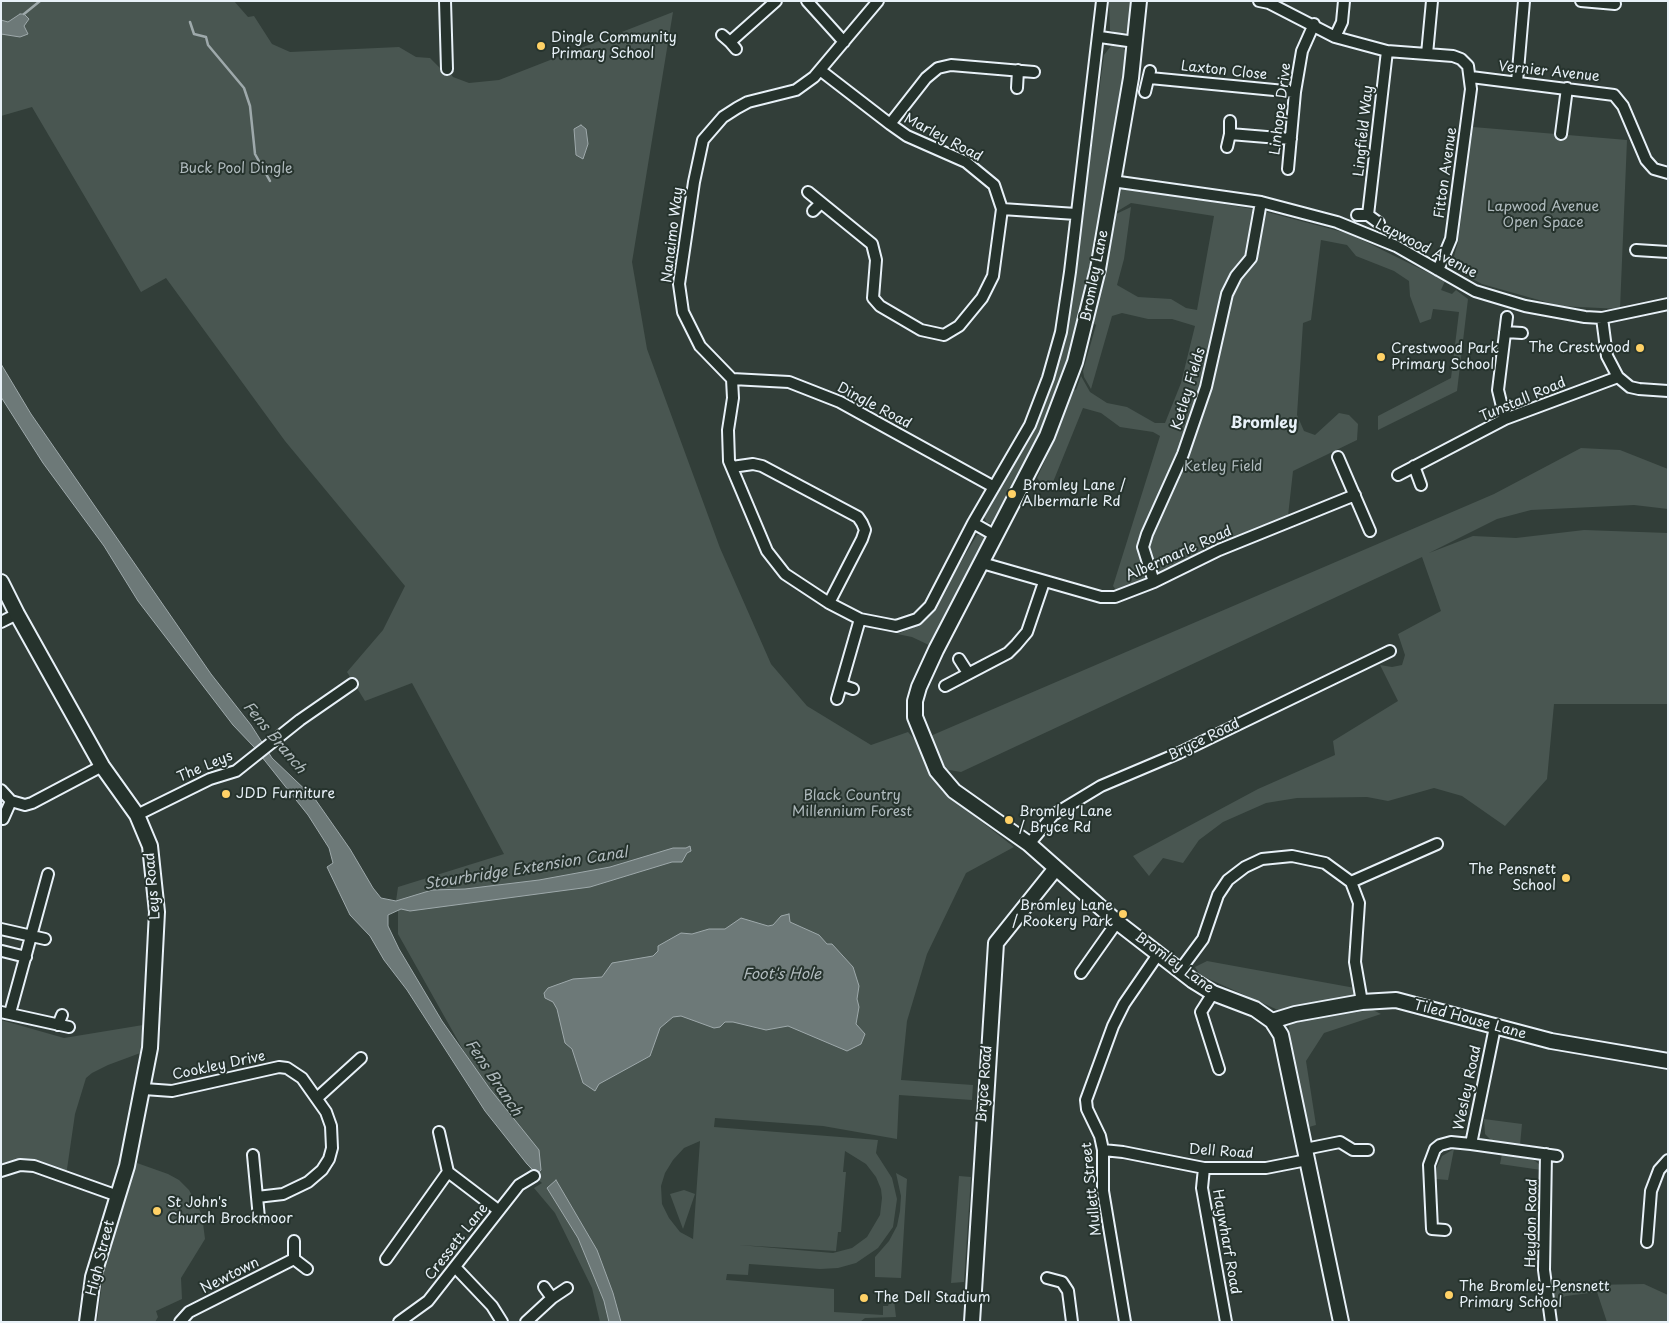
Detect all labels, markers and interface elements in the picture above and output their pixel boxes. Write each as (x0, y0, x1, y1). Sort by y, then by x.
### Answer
place label: Dingle Community Primary School (551, 30, 677, 62)
marker: Dingle Community Primary School (535, 40, 547, 52)
street label: Laxton Close (1180, 58, 1268, 84)
street label: Vernier Avenue (1498, 58, 1600, 86)
street label: Linhope Drive (1267, 62, 1295, 156)
street label: Lingfield Way (1351, 85, 1377, 177)
street label: Marley Road (901, 110, 985, 166)
street label: Fitton Avenue (1431, 126, 1461, 220)
park label: Buck Pool Dingle (179, 161, 293, 177)
street label: Nanaimo Way (659, 186, 687, 284)
park label: Lapwood Avenue Open Space (1487, 199, 1599, 232)
street label: Lapwood Avenue (1372, 216, 1480, 282)
street label: Bromley Lane (1078, 229, 1112, 323)
place label: The Crestwood (1528, 340, 1630, 356)
place label: Crestwood Park Primary School (1391, 341, 1499, 374)
marker: The Crestwood (1634, 342, 1646, 354)
street label: Ketley Fields (1169, 346, 1209, 432)
marker: Crestwood Park Primary School (1375, 351, 1387, 363)
street label: Tunstall Road (1478, 374, 1568, 426)
street label: Dingle Road (834, 379, 914, 433)
district label: Bromley (1230, 414, 1298, 434)
park label: Ketley Field (1184, 459, 1262, 475)
place label: Bromley Lane / Albermarle Rd (1022, 478, 1126, 511)
marker: Bromley Lane / Albermarle Rd (1006, 488, 1018, 500)
street label: Albermarle Road (1123, 523, 1235, 585)
water label: Fens Branch (239, 698, 309, 778)
street label: Bryce Road (1165, 715, 1243, 765)
street label: The Leys (175, 748, 235, 786)
place label: JDD Furniture (236, 786, 335, 802)
marker: JDD Furniture (220, 788, 232, 800)
park label: Black Country Millennium Forest (792, 788, 912, 820)
place label: Bromley Lane / Bryce Rd (1019, 804, 1112, 836)
marker: Bromley Lane / Bryce Rd (1003, 814, 1015, 826)
water label: Stourbridge Extension Canal (423, 844, 629, 894)
street label: Leys Road (142, 852, 164, 920)
place label: The Pensnett School (1468, 862, 1556, 894)
marker: The Pensnett School (1560, 872, 1572, 884)
place label: Bromley Lane / Rookery Park (1012, 898, 1113, 930)
marker: Bromley Lane / Rookery Park (1117, 908, 1129, 920)
street label: Bromley Lane (1131, 929, 1217, 997)
water label: Foot's Hole (742, 966, 822, 984)
street label: Tiled House Lane (1412, 997, 1528, 1043)
water label: Fens Branch (461, 1036, 525, 1120)
street label: Wesley Road (1451, 1044, 1485, 1132)
street label: Bryce Road (974, 1045, 996, 1123)
street label: Cookley Drive (171, 1048, 267, 1084)
street label: Mullett Street (1079, 1141, 1105, 1237)
street label: Dell Road (1188, 1141, 1254, 1163)
street label: Heydon Road (1523, 1178, 1541, 1268)
street label: Haywharf Road (1208, 1188, 1244, 1296)
place label: St John's Church Brockmoor (167, 1195, 293, 1228)
street label: Cressett Lane (422, 1200, 492, 1284)
marker: St John's Church Brockmoor (151, 1205, 163, 1217)
street label: High Street (83, 1218, 119, 1298)
street label: Newtown (198, 1254, 262, 1298)
place label: The Bromley-Pensnett Primary School (1459, 1279, 1610, 1311)
marker: The Bromley-Pensnett Primary School (1443, 1289, 1455, 1301)
place label: The Dell Stadium (874, 1290, 990, 1306)
marker: The Dell Stadium (858, 1292, 870, 1304)

